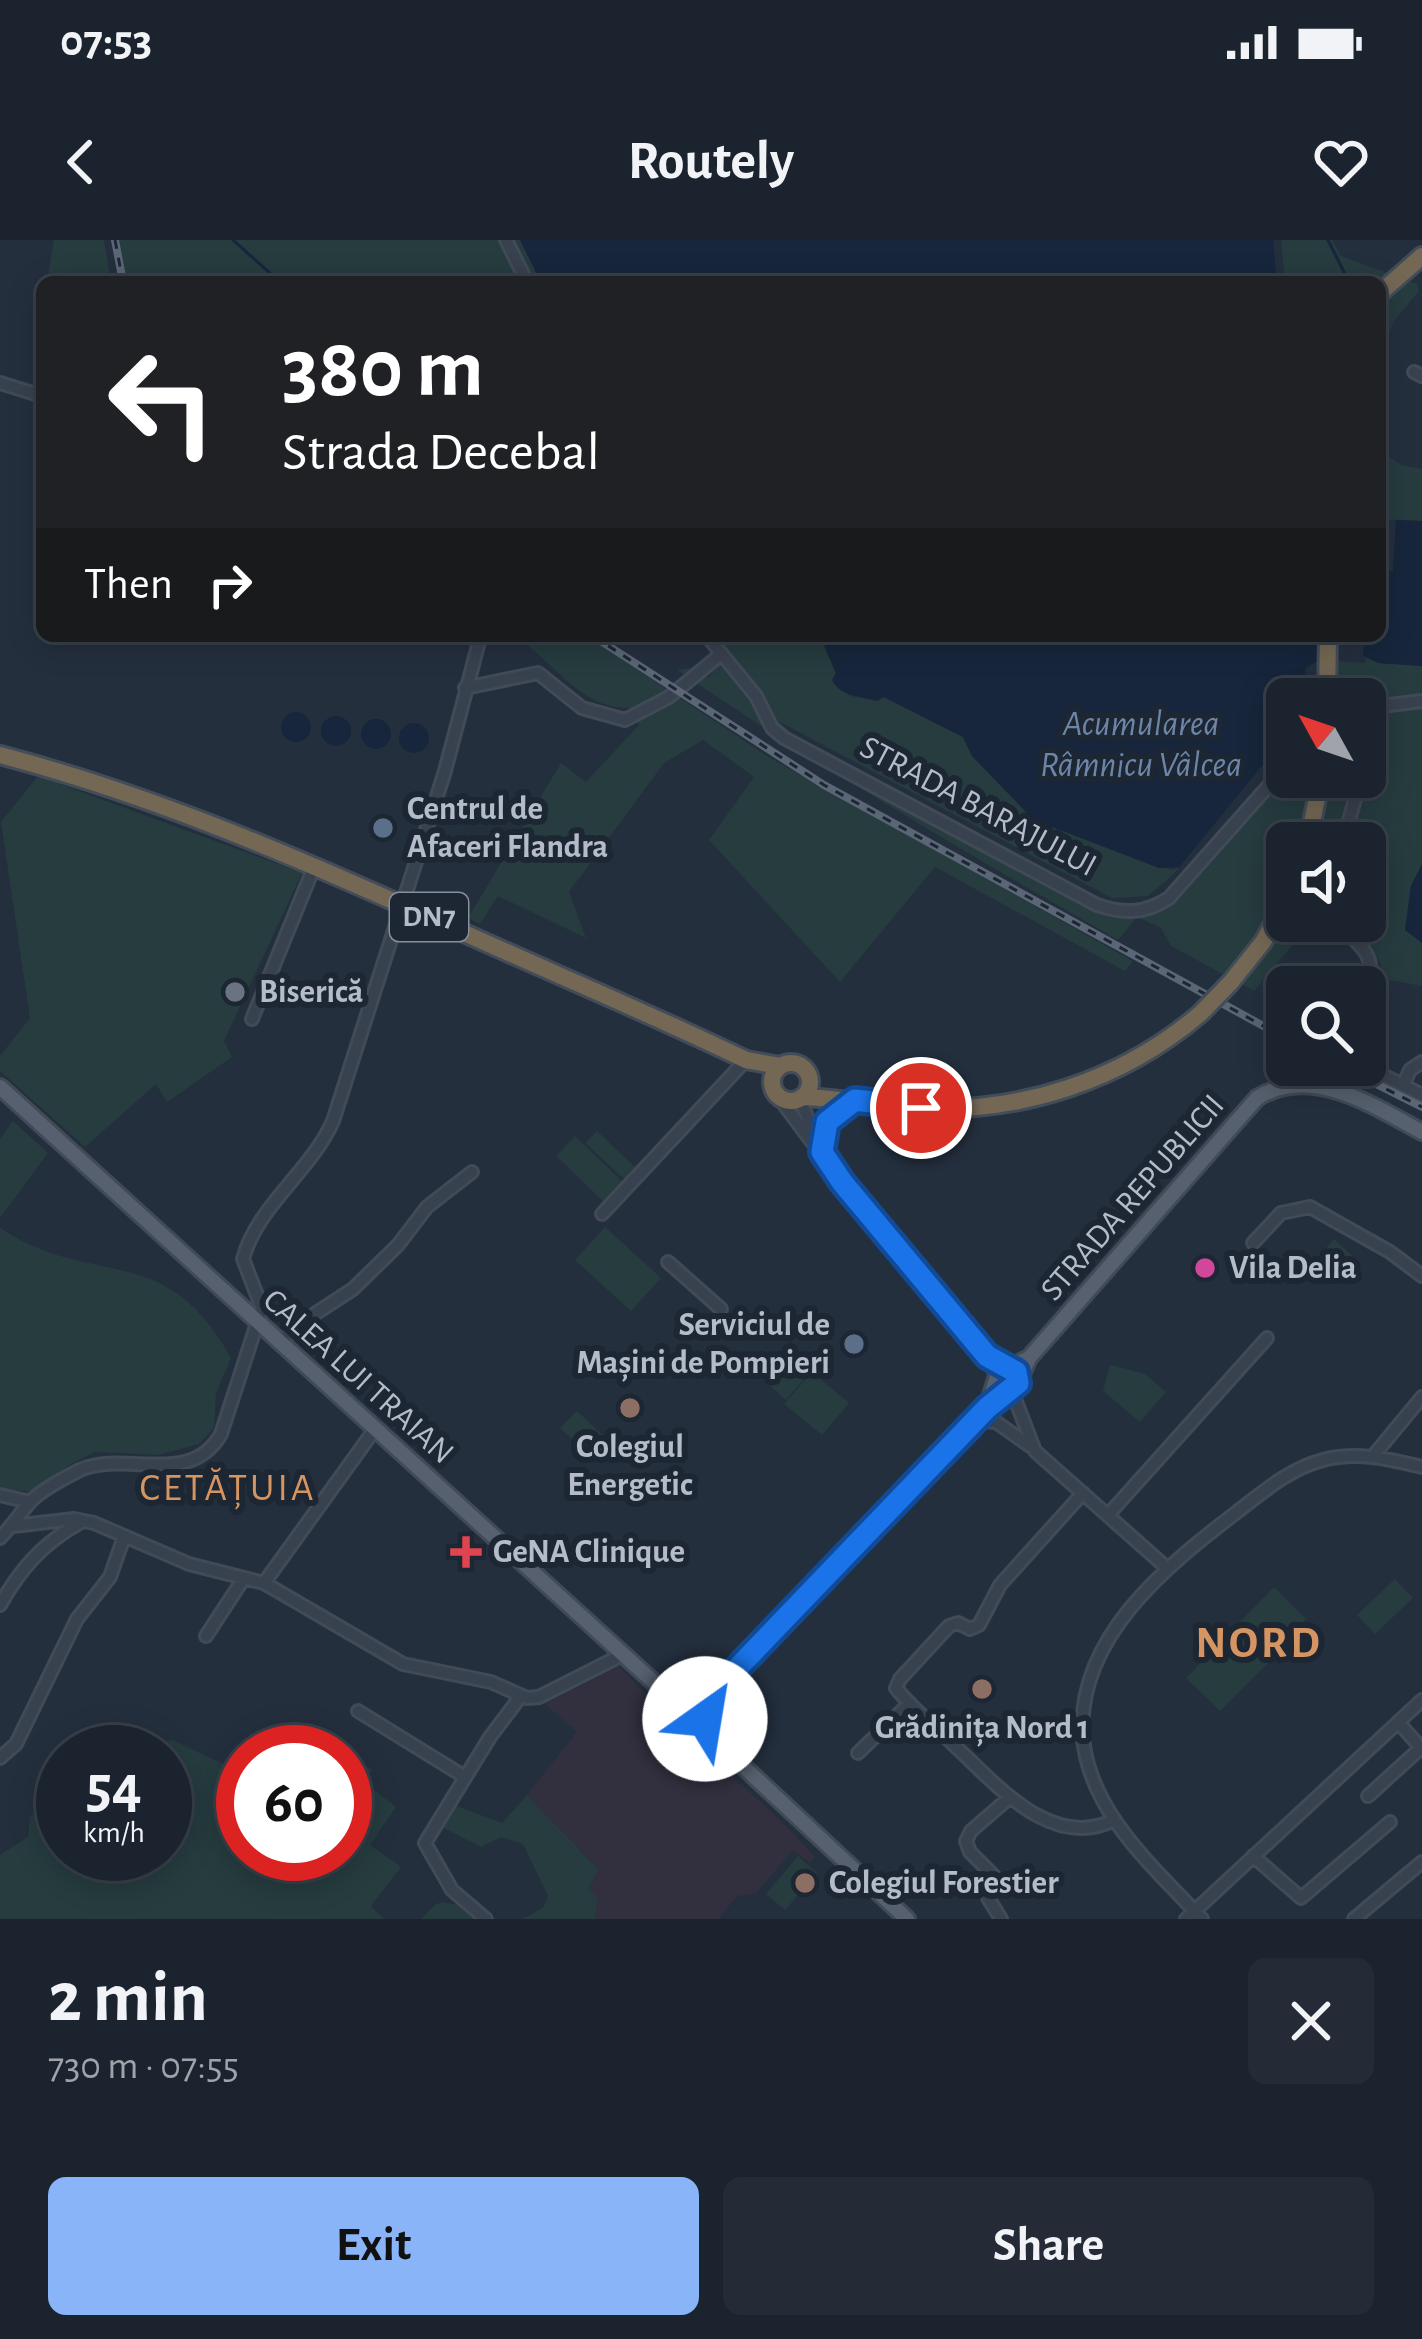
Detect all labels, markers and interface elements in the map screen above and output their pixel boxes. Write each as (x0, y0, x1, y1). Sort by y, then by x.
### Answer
text: 07:53 (60, 19, 152, 64)
icon: back (48, 129, 114, 195)
icon: heart (1308, 129, 1374, 195)
text: Routely (628, 135, 794, 189)
icon: left (84, 324, 240, 480)
text: 380 m (282, 328, 484, 412)
text: Strada Decebal (282, 426, 600, 480)
icon: right (197, 552, 263, 618)
text: Then (84, 562, 173, 607)
north arrow (1266, 678, 1386, 798)
map controls (1266, 678, 1386, 1086)
water label: Acumularea Râmnicu Vâlcea (1040, 706, 1242, 783)
street label: STRADA BARAJULUI (854, 731, 1102, 883)
place label: Centrul de Afaceri Flandra (407, 793, 608, 864)
marker: Centrul de Afaceri Flandra (370, 815, 396, 841)
button: sound (1266, 822, 1386, 942)
road number: DN7 (390, 893, 468, 941)
button: search (1266, 966, 1386, 1086)
place label: Biserică (259, 976, 363, 1009)
marker: Biserică (222, 979, 248, 1005)
pin (870, 1057, 972, 1159)
icon: arrive (888, 1075, 954, 1141)
street label: STRADA REPUBLICII (1035, 1089, 1231, 1307)
place label: Vila Delia (1229, 1252, 1357, 1285)
marker: Vila Delia (1192, 1255, 1218, 1281)
street label: CALEA LUI TRAIAN (257, 1283, 459, 1471)
place label: Serviciul de Mașini de Pompieri (577, 1309, 830, 1382)
marker: Serviciul de Mașini de Pompieri (841, 1331, 867, 1357)
marker: Colegiul Energetic (617, 1395, 643, 1421)
place label: Colegiul Energetic (567, 1431, 693, 1502)
district label: CETĂȚUIA (140, 1467, 316, 1510)
marker: GeNA Clinique (450, 1536, 482, 1568)
place label: GeNA Clinique (493, 1536, 685, 1569)
district label: NORD (1195, 1621, 1323, 1666)
position arrow (642, 1656, 768, 1782)
marker: Grădinița Nord 1 (969, 1676, 995, 1702)
place label: Grădinița Nord 1 (875, 1712, 1089, 1747)
speed limit sign: 60 (216, 1725, 372, 1881)
text: 54 (86, 1758, 142, 1818)
text: km/h (83, 1818, 145, 1848)
place label: Colegiul Forestier (829, 1867, 1059, 1900)
marker: Colegiul Forestier (792, 1870, 818, 1896)
button: close (1248, 1958, 1374, 2084)
text: 2 min (48, 1962, 208, 2034)
text: 730 m · 07:55 (48, 2047, 239, 2086)
button: Exit (48, 2177, 699, 2315)
button: Share (723, 2177, 1374, 2315)

